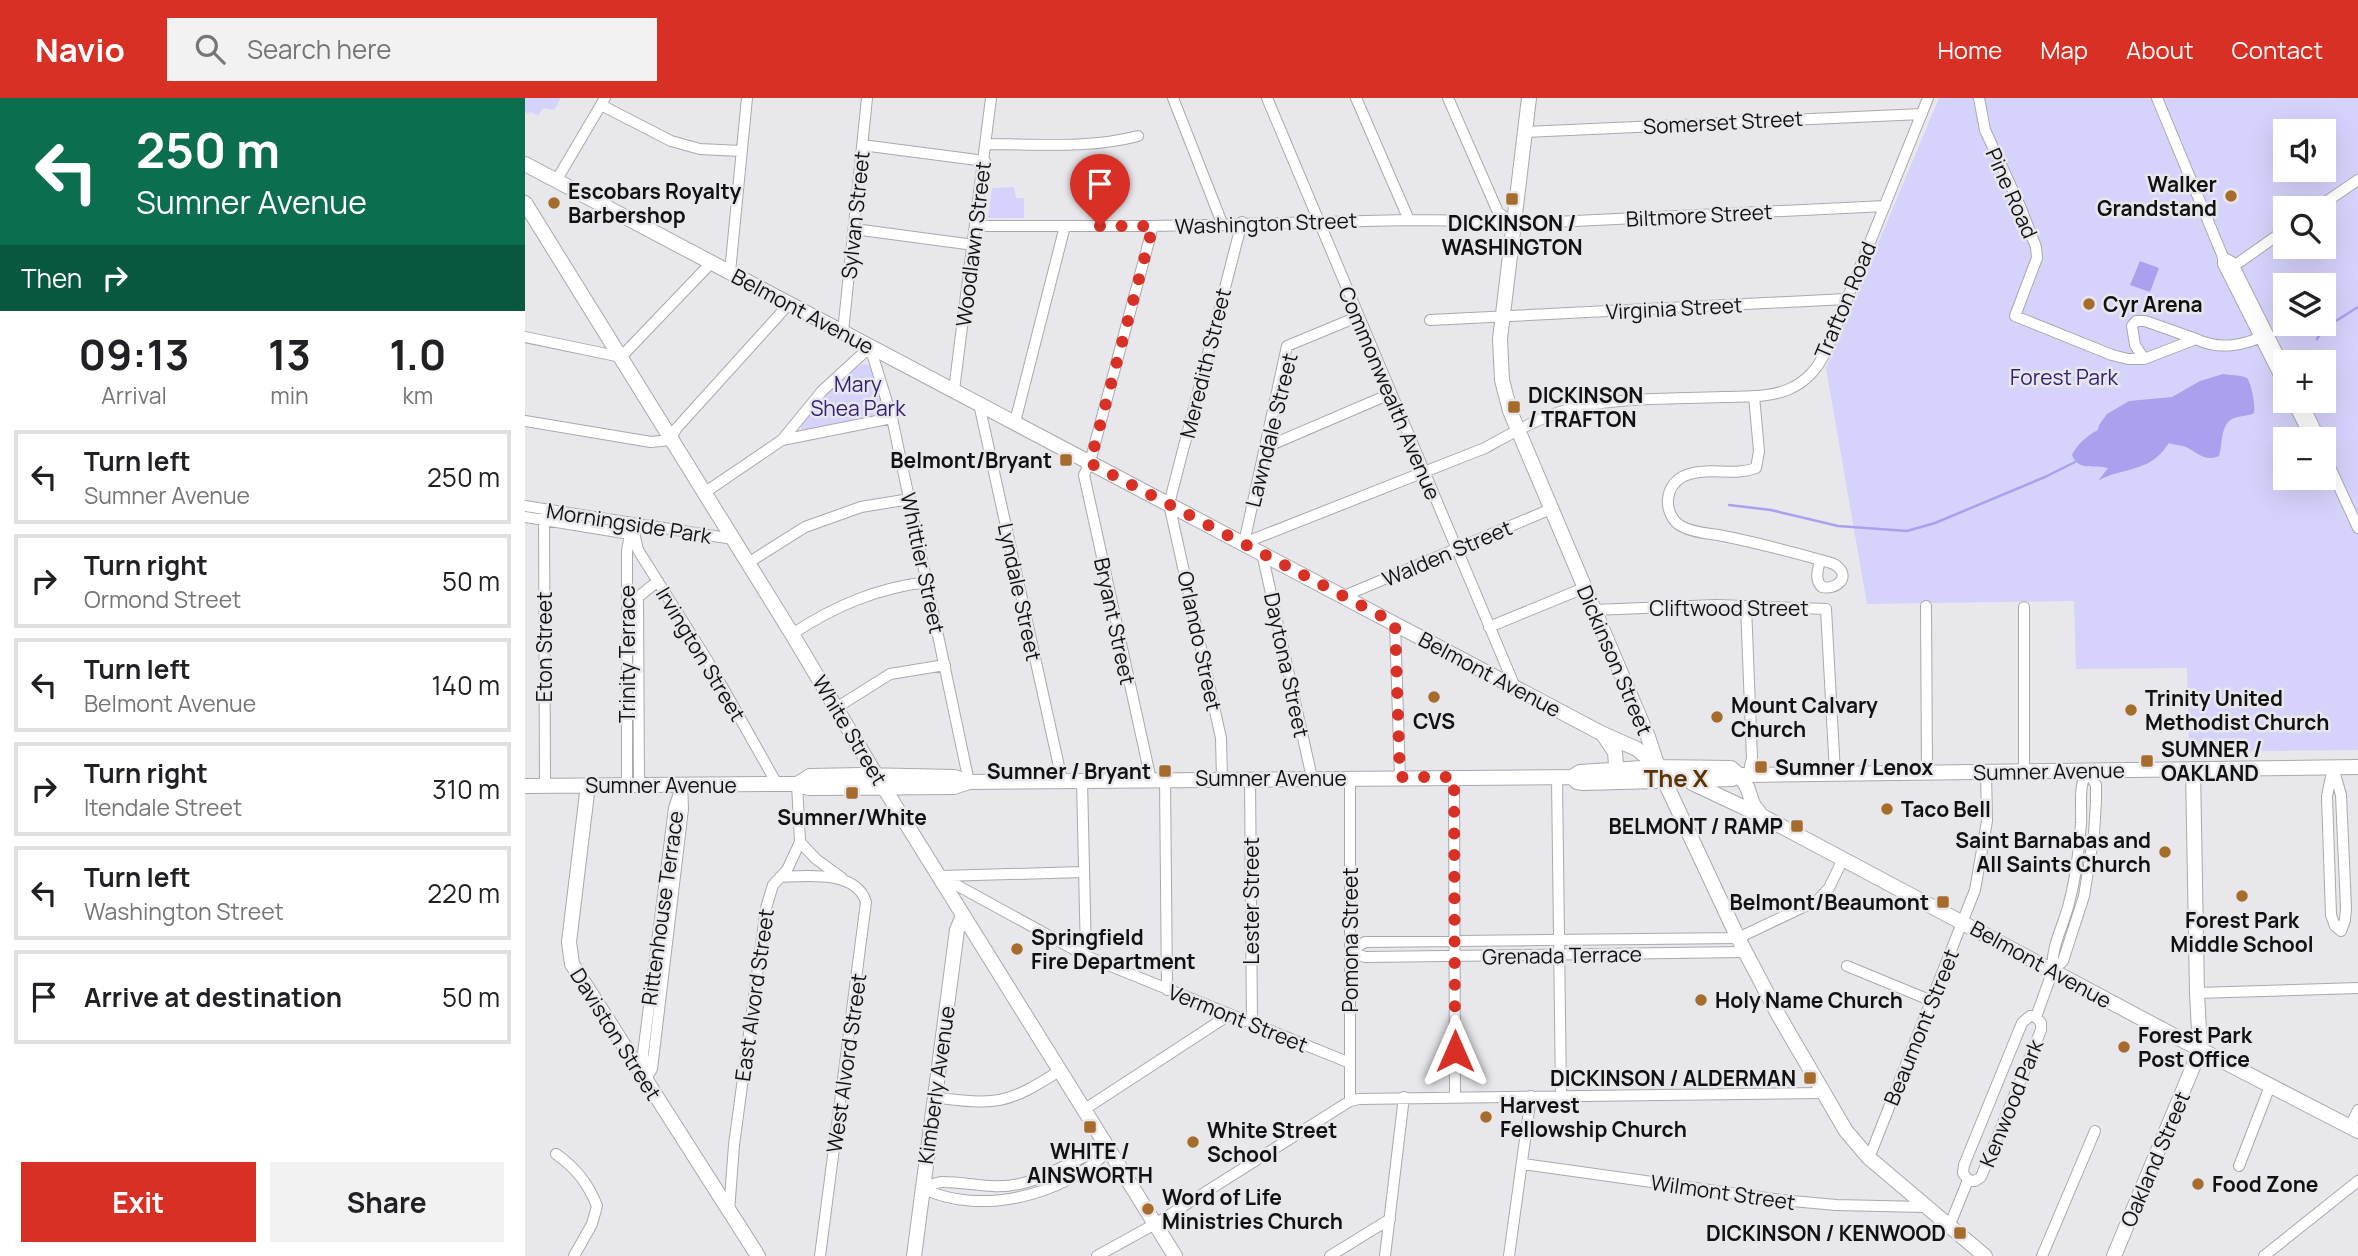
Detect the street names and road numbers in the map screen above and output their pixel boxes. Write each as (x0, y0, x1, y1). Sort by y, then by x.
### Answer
street label: Somerset Street (1642, 104, 1804, 140)
street label: Pine Road (1980, 143, 2044, 243)
street label: Sylvan Street (834, 149, 876, 281)
street label: Woodlawn Street (949, 160, 997, 328)
street label: Biltmore Street (1625, 197, 1773, 233)
street label: Washington Street (1174, 206, 1358, 240)
street label: Trafton Road (1808, 237, 1882, 363)
street label: Belmont Avenue (727, 262, 879, 360)
street label: Commonwealth Avenue (1332, 282, 1448, 504)
street label: Meredith Street (1173, 285, 1237, 441)
street label: Virginia Street (1605, 290, 1743, 326)
street label: Lawndale Street (1238, 350, 1304, 510)
street label: Whittier Street (894, 490, 952, 636)
street label: Morningside Park (545, 496, 714, 550)
street label: Walden Street (1378, 513, 1516, 593)
street label: Lyndale Street (992, 520, 1048, 664)
street label: Bryant Street (1088, 555, 1142, 687)
street label: Orlando Street (1171, 568, 1229, 714)
street label: Dickinson Street (1571, 581, 1659, 739)
street label: Irvington Street (650, 582, 752, 726)
street label: Trinity Terrace (613, 585, 641, 723)
street label: Daytona Street (1258, 590, 1316, 740)
street label: Eton Street (530, 592, 558, 702)
street label: Cliftwood Street (1649, 594, 1809, 622)
street label: Belmont Avenue (1414, 625, 1566, 723)
street label: White Street (806, 670, 894, 790)
street label: Sumner Avenue (1973, 756, 2125, 786)
street label: Sumner Avenue (1195, 764, 1347, 792)
street label: Sumner Avenue (585, 771, 737, 799)
street label: Rittenhouse Terrace (634, 809, 690, 1007)
street label: Lester Street (1237, 837, 1265, 965)
street label: Pomona Street (1336, 867, 1364, 1013)
street label: East Alvord Street (728, 907, 780, 1083)
street label: Belmont Avenue (1965, 914, 2117, 1014)
street label: Grenada Terrace (1482, 940, 1642, 970)
street label: Beaumont Street (1877, 945, 1965, 1109)
street label: Daviston Street (564, 963, 668, 1105)
street label: West Alvord Street (820, 972, 872, 1154)
street label: Vermont Street (1164, 977, 1312, 1059)
street label: Kimberly Avenue (911, 1004, 961, 1166)
street label: Kenwood Park (1973, 1035, 2049, 1171)
street label: Oakland Street (2114, 1087, 2196, 1231)
street label: Wilmont Street (1649, 1168, 1797, 1216)

